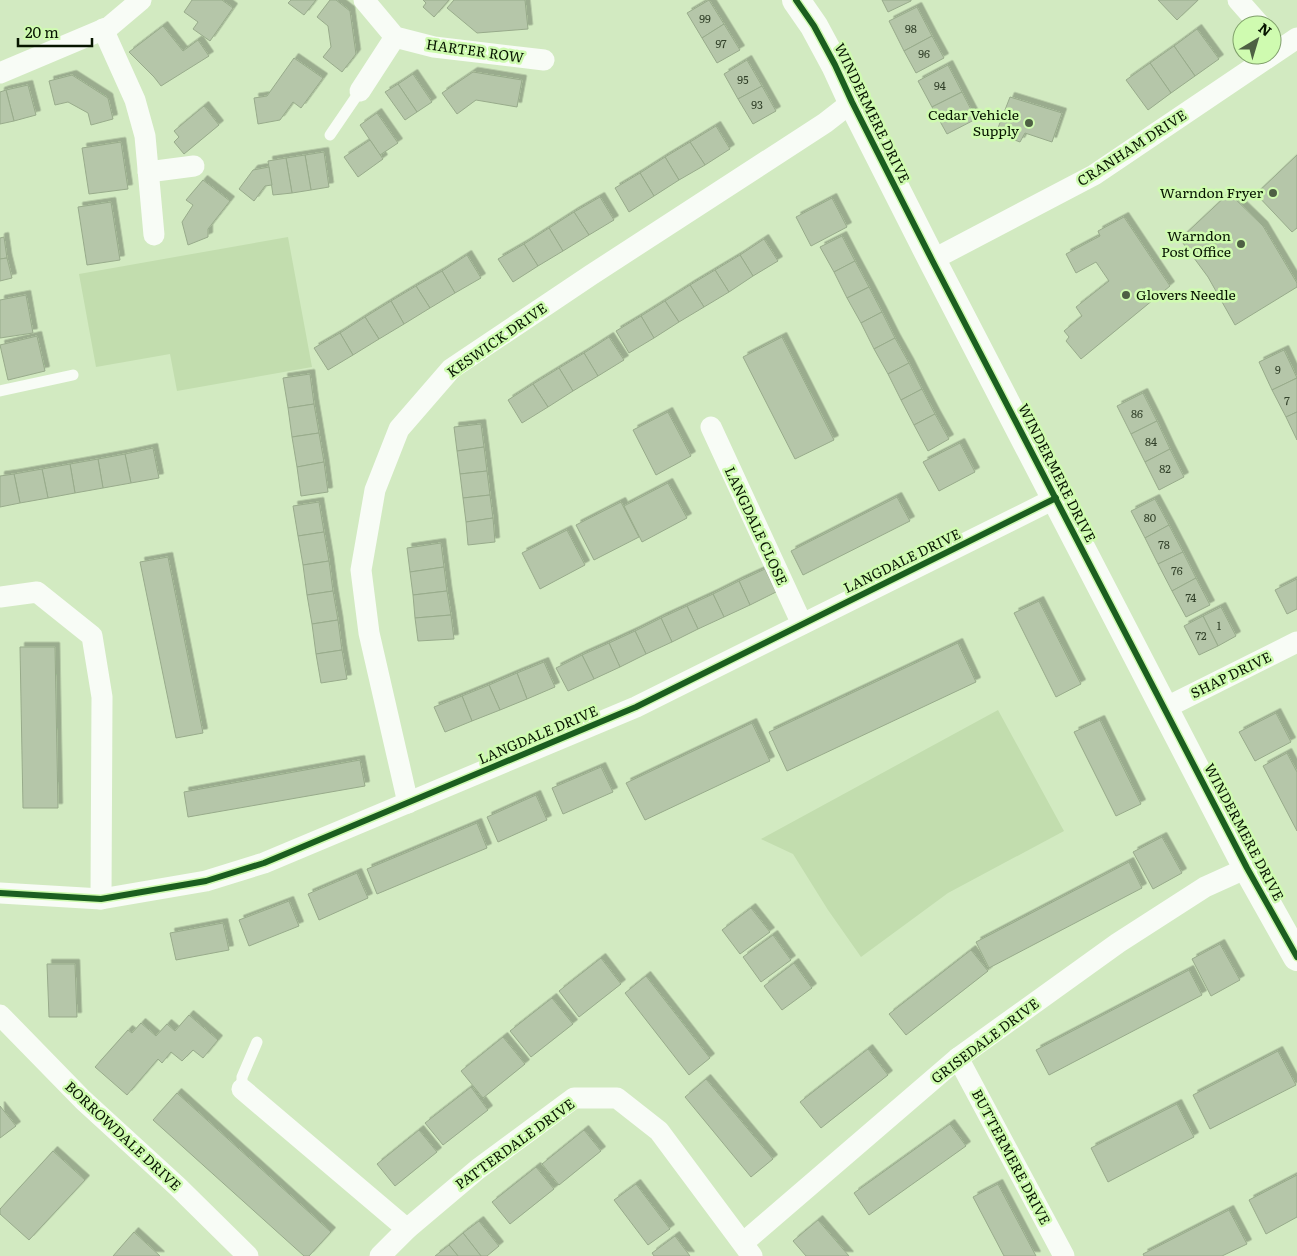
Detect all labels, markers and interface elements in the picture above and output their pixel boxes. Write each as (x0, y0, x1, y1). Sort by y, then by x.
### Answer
house number: 99 (699, 10, 711, 26)
scale bar (18, 15, 91, 47)
north arrow (1232, 15, 1282, 65)
text: N (1255, 17, 1277, 41)
text: 20 m (25, 20, 59, 43)
house number: 98 (905, 20, 917, 36)
street label: HARTER ROW (425, 33, 525, 67)
house number: 97 (715, 35, 727, 51)
street label: WINDERMERE DRIVE (830, 39, 915, 186)
house number: 96 (918, 45, 930, 61)
house number: 95 (737, 71, 749, 87)
house number: 94 (934, 77, 946, 93)
house number: 93 (751, 96, 763, 112)
place label: Cedar Vehicle Supply (928, 104, 1020, 140)
street label: CRANHAM DRIVE (1073, 104, 1190, 190)
marker: Cedar Vehicle Supply (1023, 117, 1035, 129)
place label: Warndon Fryer (1160, 182, 1263, 202)
marker: Warndon Fryer (1267, 187, 1279, 199)
place label: Warndon Post Office (1161, 225, 1231, 261)
marker: Warndon Post Office (1235, 238, 1247, 250)
place label: Glovers Needle (1136, 284, 1236, 304)
marker: Glovers Needle (1120, 289, 1132, 301)
street label: KESWICK DRIVE (442, 297, 550, 381)
house number: 9 (1275, 361, 1281, 377)
house number: 7 (1284, 392, 1290, 408)
street label: WINDERMERE DRIVE (1014, 400, 1102, 545)
house number: 86 (1131, 405, 1143, 421)
house number: 84 (1145, 433, 1157, 449)
house number: 82 (1159, 460, 1171, 476)
street label: LANGDALE CLOSE (721, 463, 793, 588)
house number: 80 (1144, 509, 1156, 525)
street label: LANGDALE DRIVE (840, 523, 964, 597)
house number: 78 (1158, 536, 1170, 552)
house number: 76 (1171, 562, 1183, 578)
house number: 74 (1186, 589, 1196, 605)
house number: 1 (1217, 617, 1222, 633)
house number: 72 (1195, 627, 1207, 643)
street label: SHAP DRIVE (1187, 646, 1274, 702)
street label: LANGDALE DRIVE (475, 700, 601, 768)
street label: WINDERMERE DRIVE (1200, 759, 1290, 904)
street label: GRISEDALE DRIVE (926, 993, 1043, 1087)
street label: BORROWDALE DRIVE (61, 1076, 186, 1195)
street label: BUTTERMERE DRIVE (968, 1085, 1056, 1228)
street label: PATTERDALE DRIVE (451, 1093, 578, 1193)

